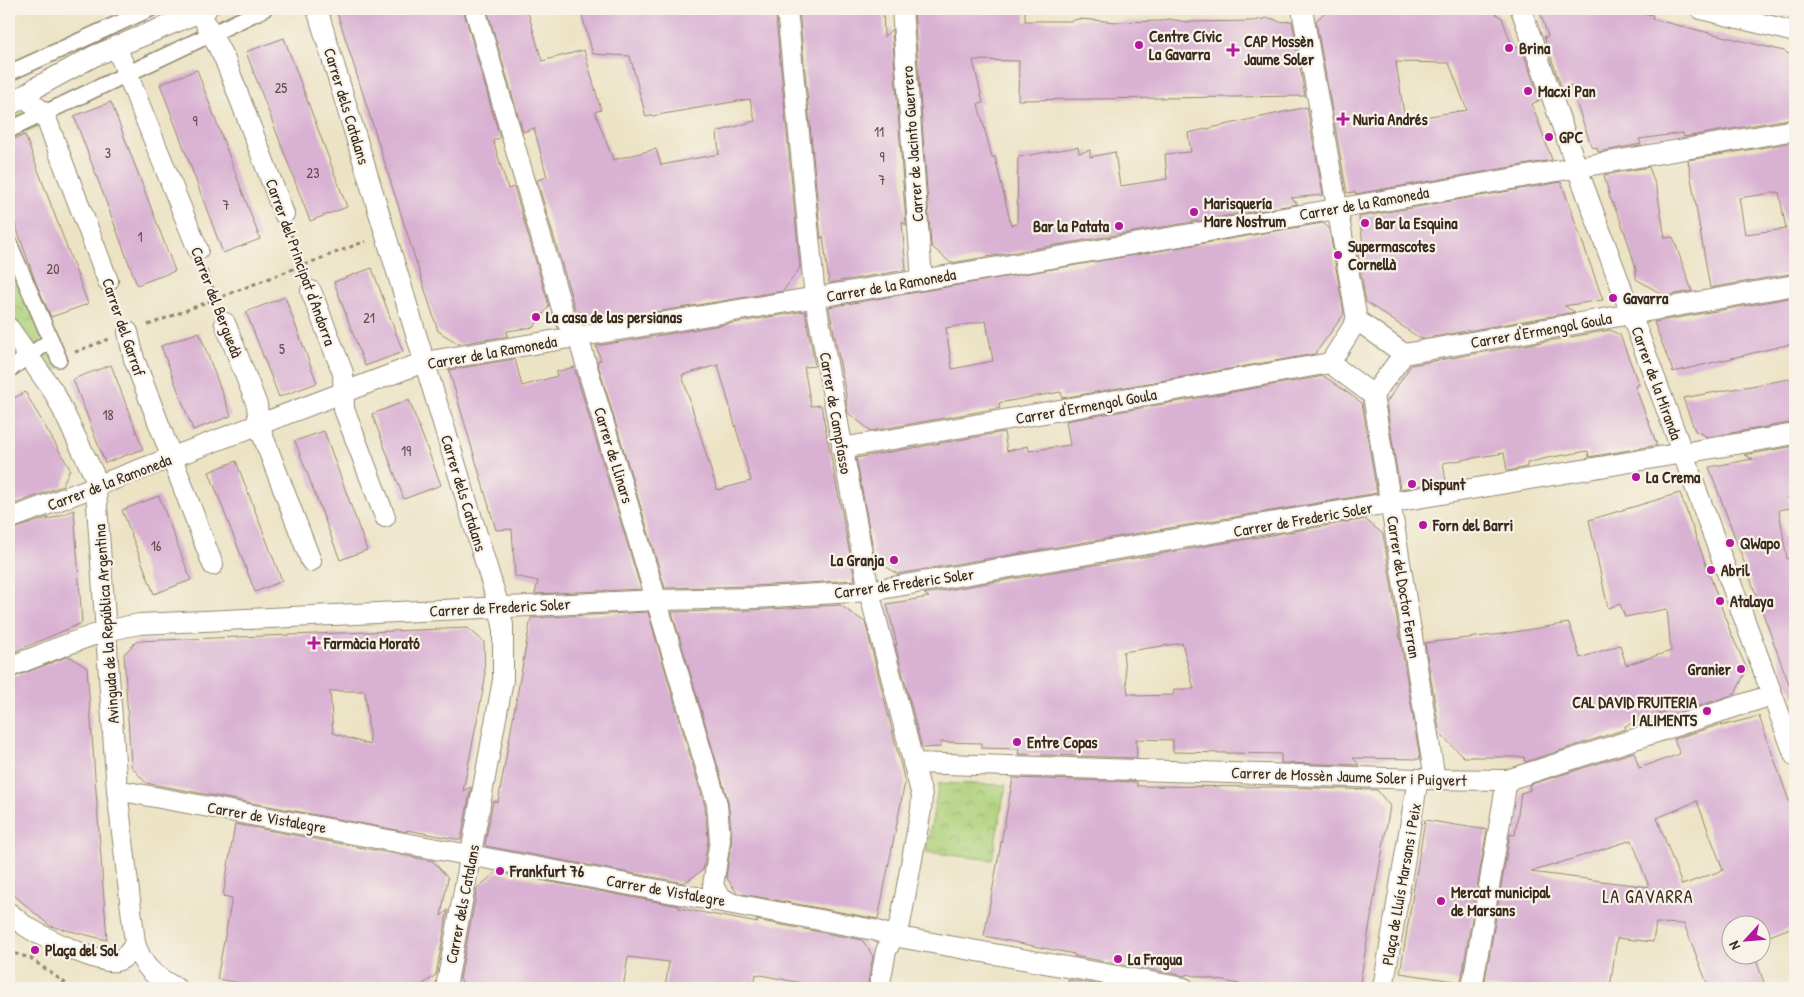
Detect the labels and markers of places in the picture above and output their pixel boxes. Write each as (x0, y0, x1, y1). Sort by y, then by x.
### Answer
place label: Centre Cívic La Gavarra (1149, 25, 1222, 65)
place label: CAP Mossèn Jaume Soler (1244, 30, 1315, 70)
place label: Brina (1519, 37, 1551, 59)
marker: Centre Cívic La Gavarra (1133, 39, 1145, 51)
marker: Brina (1503, 42, 1515, 54)
marker: CAP Mossèn Jaume Soler (1226, 43, 1240, 57)
place label: Macxi Pan (1538, 80, 1596, 102)
marker: Macxi Pan (1522, 85, 1534, 97)
place label: Nuria Andrés (1353, 108, 1428, 130)
marker: Nuria Andrés (1337, 113, 1349, 125)
place label: GPC (1559, 126, 1583, 148)
marker: GPC (1543, 131, 1555, 143)
place label: Marisquería Mare Nostrum (1204, 192, 1286, 232)
marker: Marisquería Mare Nostrum (1188, 206, 1200, 218)
place label: Bar la Esquina (1375, 212, 1458, 235)
place label: Bar la Patata (1033, 215, 1110, 237)
marker: Bar la Esquina (1359, 217, 1371, 229)
marker: Bar la Patata (1113, 220, 1125, 232)
place label: Supermascotes Cornellà (1348, 235, 1436, 275)
marker: Supermascotes Cornellà (1332, 249, 1344, 261)
place label: Gavarra (1623, 287, 1669, 309)
marker: Gavarra (1607, 292, 1619, 304)
place label: La casa de las persianas (546, 306, 683, 329)
marker: La casa de las persianas (530, 311, 542, 323)
place label: La Crema (1646, 466, 1701, 488)
marker: La Crema (1630, 471, 1642, 483)
place label: Dispunt (1422, 473, 1466, 496)
marker: Dispunt (1406, 478, 1418, 490)
place label: Forn del Barri (1432, 514, 1513, 536)
marker: Forn del Barri (1417, 519, 1429, 531)
place label: QWapo (1740, 532, 1780, 555)
marker: QWapo (1724, 537, 1736, 549)
place label: La Granja (831, 549, 885, 571)
marker: La Granja (888, 554, 900, 566)
place label: Abril (1721, 559, 1750, 581)
marker: Abril (1705, 564, 1717, 576)
place label: Atalaya (1730, 590, 1774, 613)
marker: Atalaya (1714, 595, 1726, 607)
place label: Farmàcia Morató (323, 632, 420, 654)
marker: Farmàcia Morató (308, 637, 320, 649)
place label: Granier (1688, 658, 1732, 680)
marker: Granier (1735, 663, 1747, 675)
place label: CAL DAVID FRUITERIA I ALIMENTS (1572, 691, 1698, 731)
marker: CAL DAVID FRUITERIA I ALIMENTS (1701, 705, 1713, 717)
place label: Entre Copas (1027, 731, 1098, 754)
marker: Entre Copas (1011, 736, 1023, 748)
place label: Frankfurt 76 (509, 860, 585, 882)
marker: Frankfurt 76 (494, 865, 506, 877)
place label: Mercat municipal de Marsans (1451, 881, 1551, 921)
marker: Mercat municipal de Marsans (1435, 895, 1447, 907)
place label: Plaça del Sol (45, 939, 119, 961)
marker: Plaça del Sol (29, 944, 41, 956)
place label: La Fragua (1128, 948, 1183, 971)
marker: La Fragua (1112, 953, 1124, 965)

